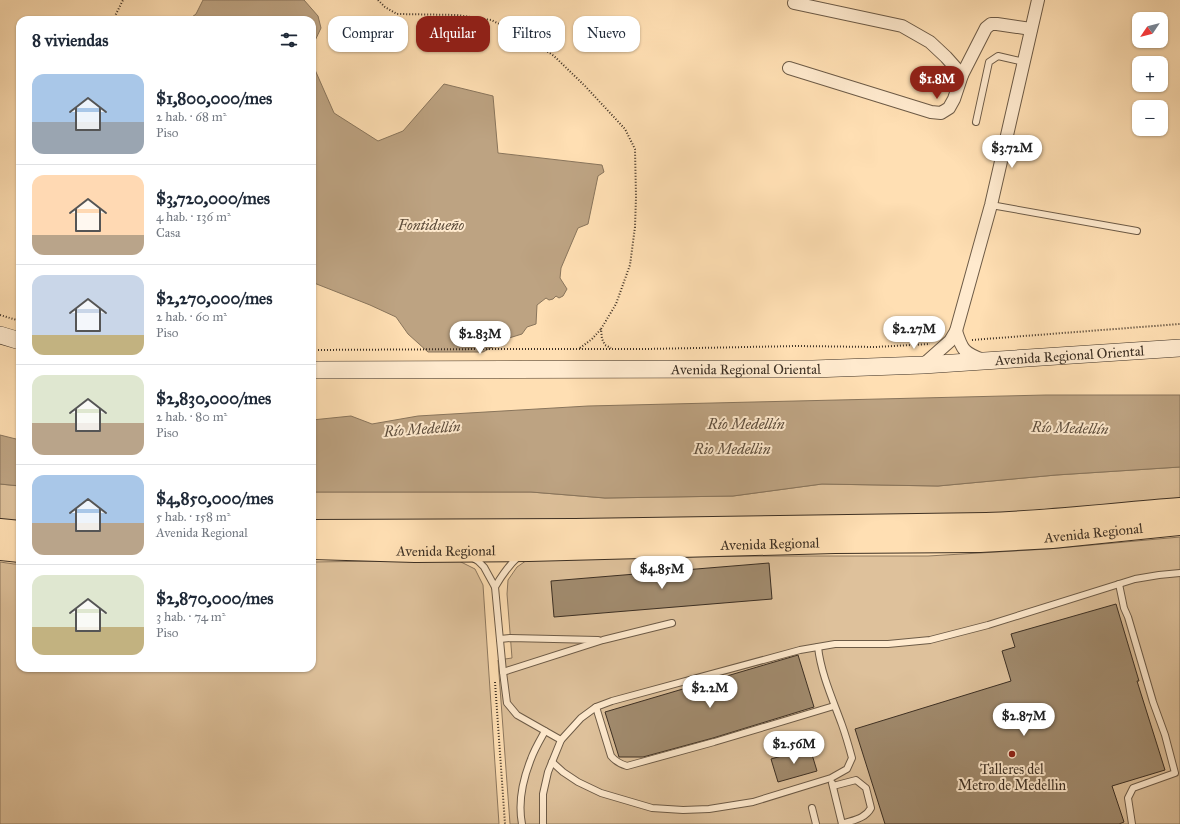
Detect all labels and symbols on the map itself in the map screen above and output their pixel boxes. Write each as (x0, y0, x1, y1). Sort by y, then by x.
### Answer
north arrow (1132, 12, 1168, 48)
pin: $1.8M (909, 66, 965, 100)
pin: $3.72M (979, 135, 1045, 169)
water label: Fontidueño (397, 216, 465, 234)
pin: $2.27M (881, 316, 947, 350)
pin: $2.83M (447, 321, 513, 355)
street label: Avenida Regional Oriental (993, 342, 1145, 369)
street label: Avenida Regional Oriental (670, 361, 821, 378)
water label: Río Medellín (706, 415, 785, 433)
water label: Río Medellín (382, 417, 461, 441)
water label: Río Medellín (1030, 418, 1109, 438)
water label: Rio Medellin (692, 440, 771, 458)
street label: Avenida Regional (1043, 520, 1144, 546)
street label: Avenida Regional (719, 534, 820, 554)
street label: Avenida Regional (395, 542, 496, 560)
pin: $4.85M (629, 556, 695, 590)
pin: $2.2M (682, 675, 738, 709)
pin: $2.87M (991, 703, 1057, 737)
pin: $2.56M (761, 731, 827, 765)
marker: Talleres del Metro de Medellin (1007, 749, 1017, 759)
place label: Talleres del Metro de Medellin (958, 761, 1067, 794)

